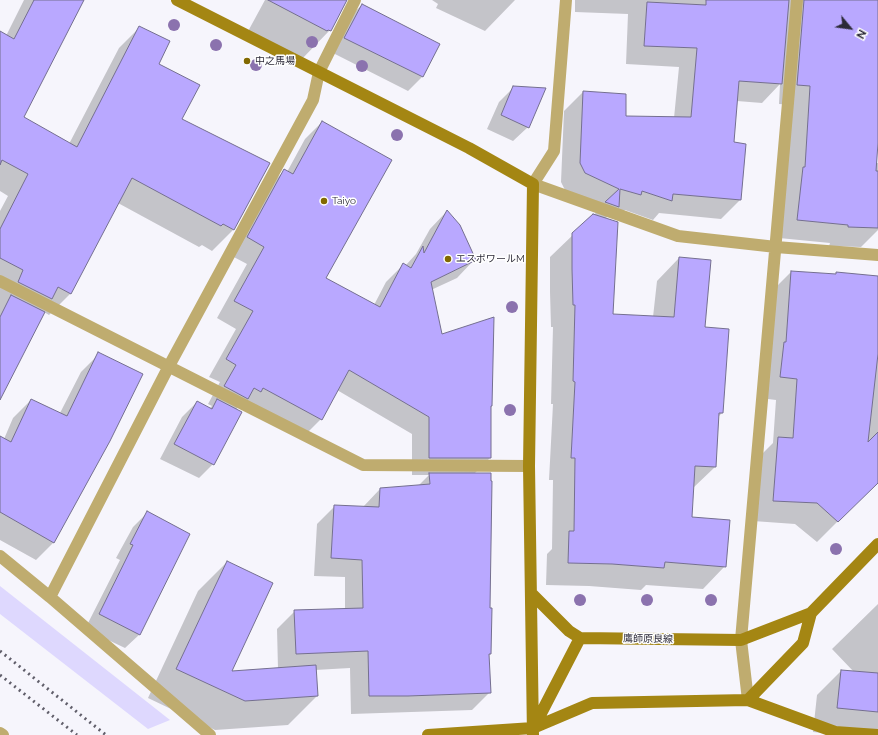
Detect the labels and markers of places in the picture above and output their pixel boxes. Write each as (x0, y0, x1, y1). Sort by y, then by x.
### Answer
place label: 中之馬場 (255, 55, 295, 67)
marker: 中之馬場 (242, 56, 252, 66)
place label: Taiyo (332, 195, 356, 207)
marker: Taiyo (319, 196, 329, 206)
place label: エスポワールM (456, 253, 525, 265)
marker: エスポワールM (443, 254, 453, 264)

